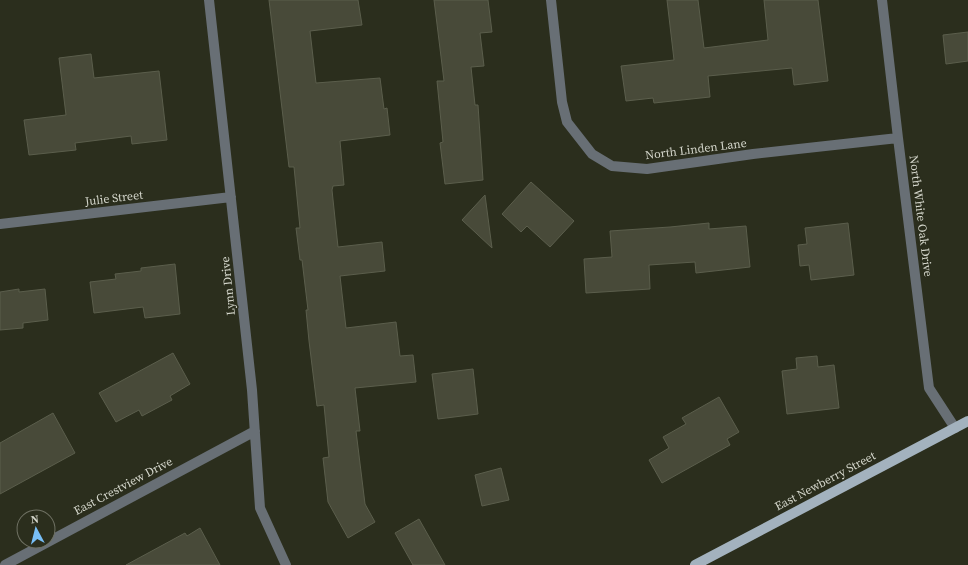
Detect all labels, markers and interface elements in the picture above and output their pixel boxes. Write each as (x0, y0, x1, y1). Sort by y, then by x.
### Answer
street label: North Linden Lane (644, 135, 748, 163)
street label: North White Oak Drive (906, 154, 936, 278)
street label: Julie Street (83, 187, 144, 210)
street label: Lynn Drive (217, 256, 239, 316)
street label: East Newberry Street (772, 448, 878, 514)
street label: East Crestview Drive (71, 453, 175, 519)
north arrow (16, 509, 56, 549)
text: N (30, 512, 40, 528)

